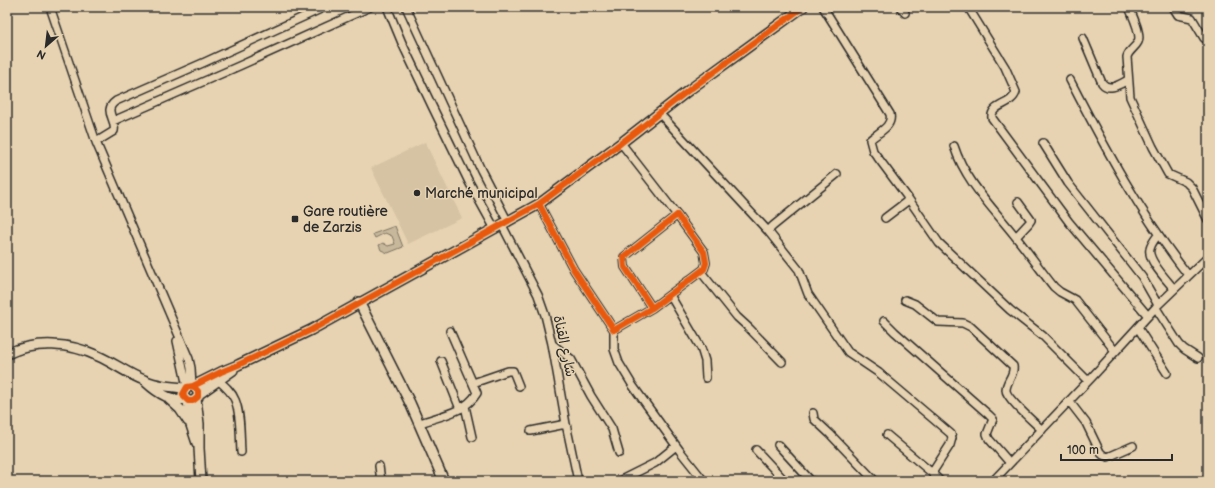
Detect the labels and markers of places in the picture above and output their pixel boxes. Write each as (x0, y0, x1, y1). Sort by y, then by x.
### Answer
place label: Marché municipal (425, 185, 538, 202)
marker: Marché municipal (412, 188, 422, 198)
place label: Gare routière de Zarzis (303, 203, 388, 236)
marker: Gare routière de Zarzis (290, 214, 300, 224)

